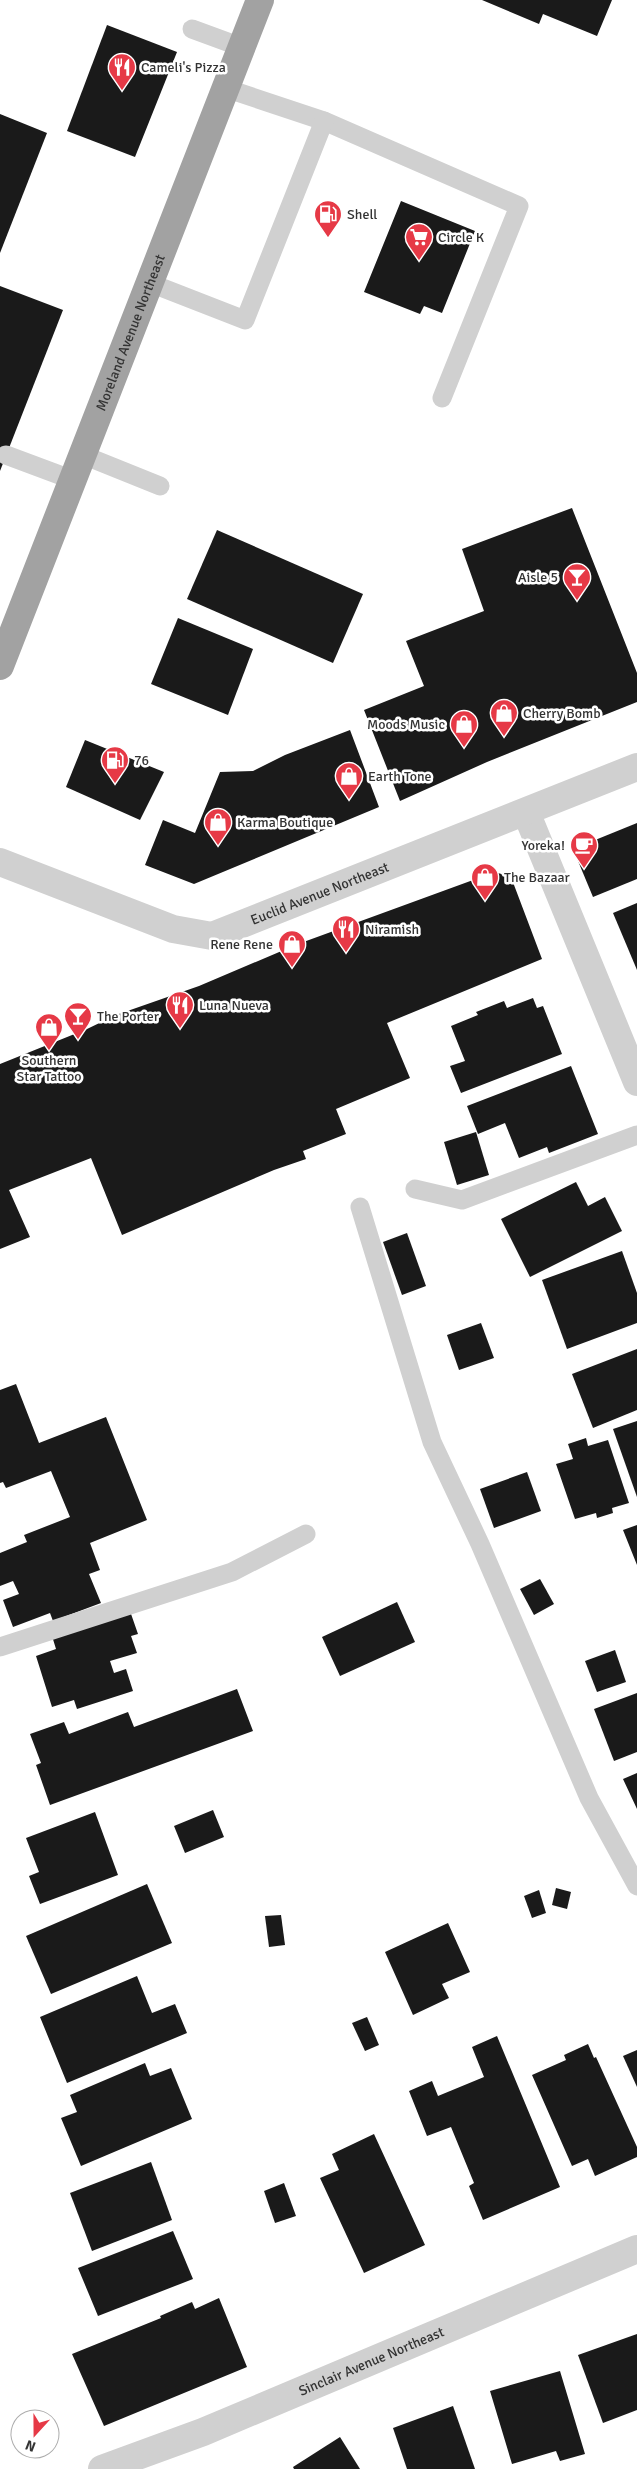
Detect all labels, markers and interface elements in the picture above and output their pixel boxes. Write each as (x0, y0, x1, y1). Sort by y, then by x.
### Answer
restaurant icon: Cameli's Pizza (107, 52, 137, 91)
place label: Cameli's Pizza (141, 59, 226, 76)
fuel station icon: Shell (313, 199, 343, 238)
place label: Shell (347, 206, 377, 223)
supermarket icon: Circle K (404, 222, 434, 261)
place label: Circle K (438, 229, 485, 246)
street label: Moreland Avenue Northeast (92, 252, 169, 413)
bar icon: Aisle 5 (562, 562, 592, 601)
place label: Aisle 5 (518, 569, 558, 586)
shop icon: Cherry Bomb (489, 698, 519, 737)
place label: Cherry Bomb (523, 705, 601, 722)
shop icon: Moods Music (449, 709, 479, 748)
place label: Moods Music (367, 716, 445, 733)
fuel station icon: 76 (100, 745, 130, 784)
place label: 76 (134, 752, 149, 769)
shop icon: Earth Tone (334, 761, 364, 800)
place label: Earth Tone (368, 768, 432, 785)
shop icon: Karma Boutique (203, 807, 233, 846)
place label: Karma Boutique (237, 814, 333, 831)
cafe icon: Yoreka! (569, 830, 599, 869)
place label: Yoreka! (521, 837, 565, 854)
street label: Euclid Avenue Northeast (248, 859, 391, 929)
shop icon: The Bazaar (470, 862, 500, 901)
place label: The Bazaar (504, 869, 571, 886)
restaurant icon: Niramish (331, 914, 361, 953)
place label: Niramish (365, 921, 419, 938)
shop icon: Rene Rene (277, 929, 307, 968)
place label: Rene Rene (210, 936, 273, 953)
restaurant icon: Luna Nueva (165, 990, 195, 1029)
place label: Luna Nueva (199, 997, 269, 1014)
bar icon: The Porter (63, 1001, 93, 1040)
place label: The Porter (97, 1008, 160, 1025)
shop icon: Southern Star Tattoo (34, 1012, 64, 1051)
place label: Southern Star Tattoo (16, 1052, 82, 1085)
street label: Sinclair Avenue Northeast (296, 2323, 447, 2400)
north arrow (10, 2409, 60, 2459)
text: N (23, 2436, 38, 2455)

